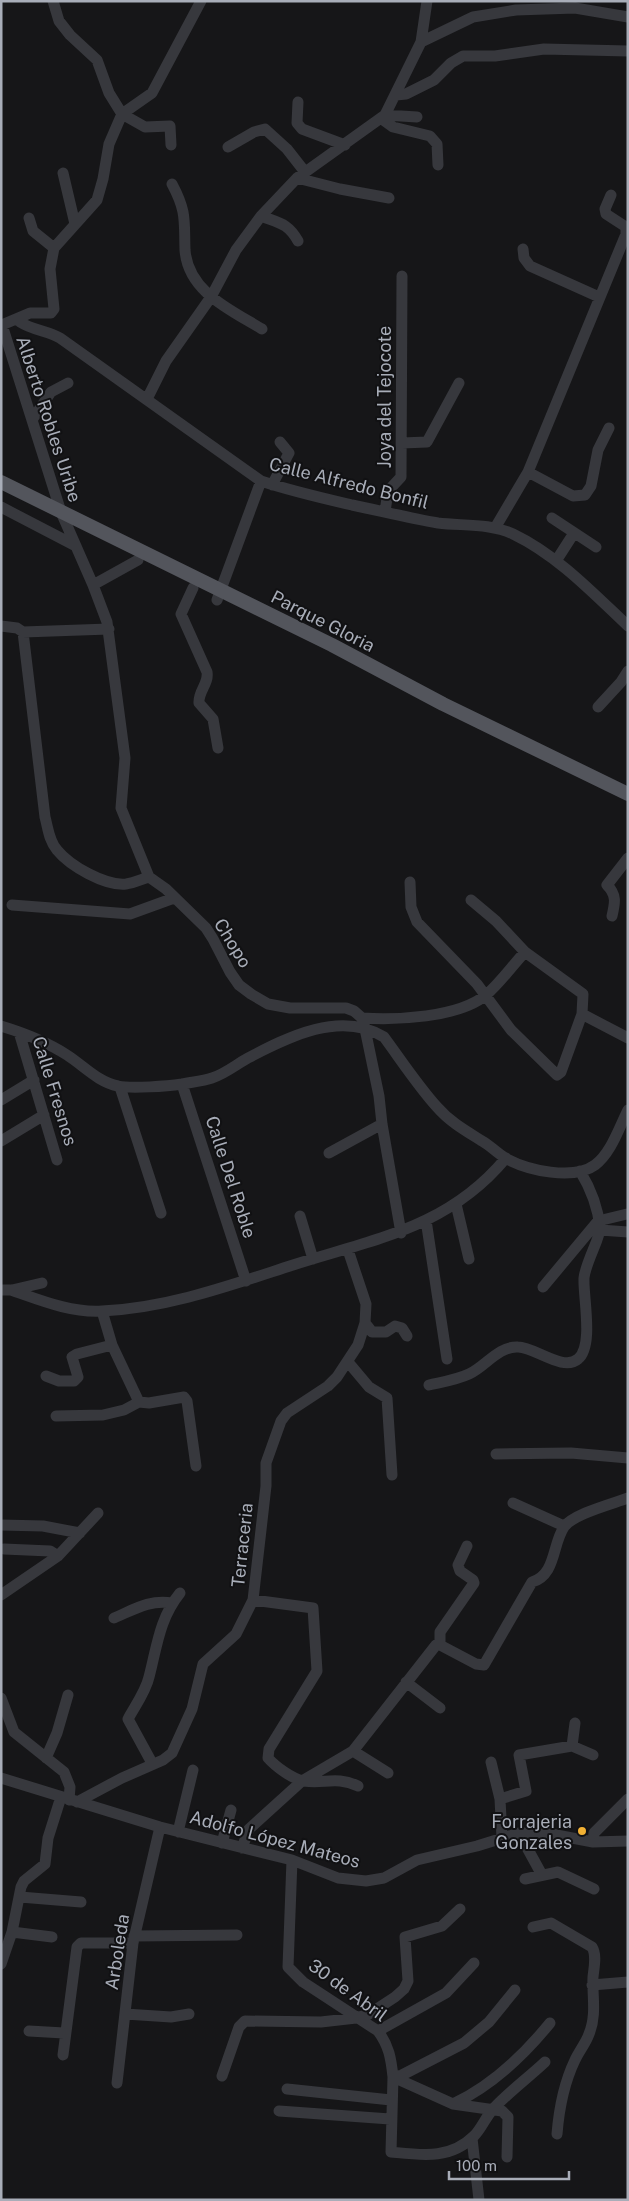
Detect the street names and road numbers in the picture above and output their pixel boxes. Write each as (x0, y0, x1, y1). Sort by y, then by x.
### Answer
street label: Joya del Tejocote (374, 326, 395, 468)
street label: Alberto Robles Uribe (12, 333, 86, 505)
street label: Calle Alfredo Bonfil (267, 453, 431, 513)
street label: Parque Gloria (268, 586, 378, 656)
street label: Chopo (210, 915, 256, 971)
street label: Calle Fresnos (28, 1034, 82, 1148)
street label: Calle Del Roble (201, 1113, 261, 1241)
street label: Terraceria (227, 1502, 257, 1588)
street label: Adolfo López Mateos (188, 1806, 362, 1872)
street label: Arboleda (101, 1913, 133, 1991)
street label: 30 de Abril (305, 1954, 391, 2026)

